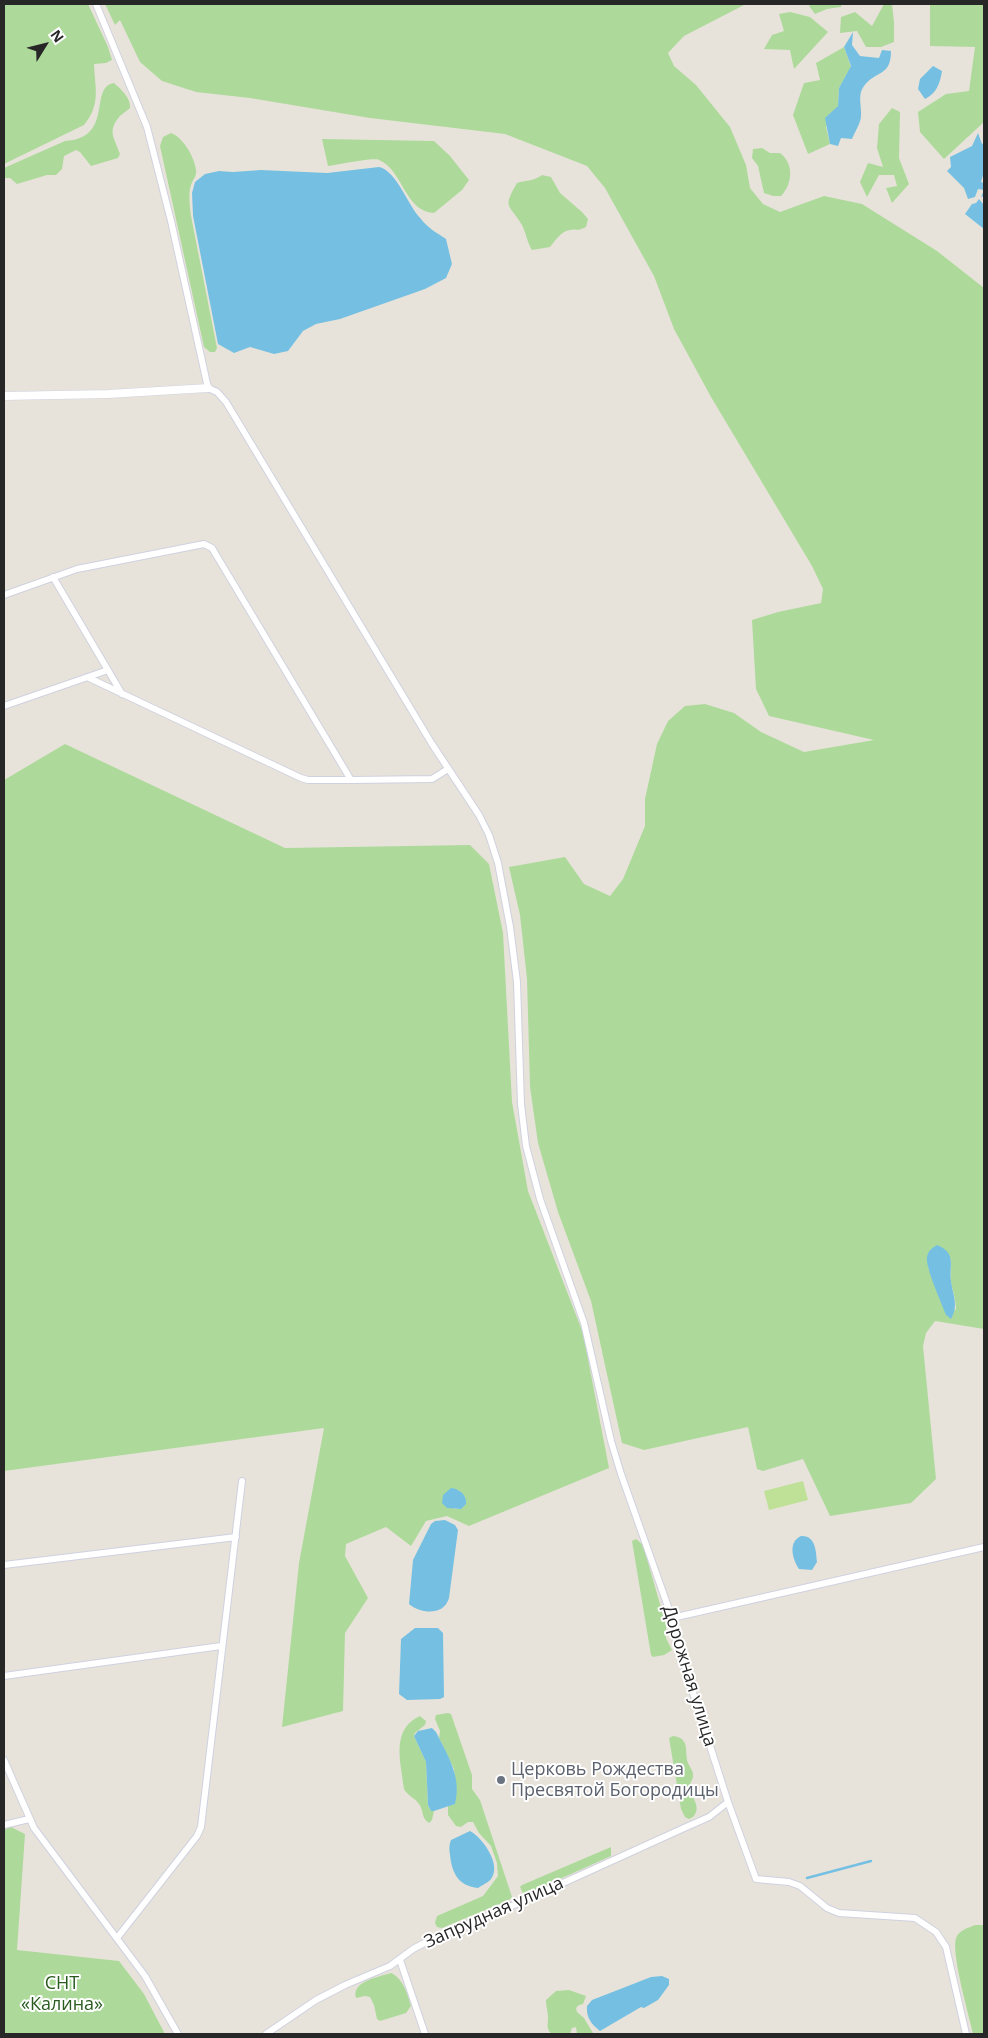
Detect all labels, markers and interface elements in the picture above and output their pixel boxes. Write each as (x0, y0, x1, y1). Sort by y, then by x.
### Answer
north arrow (20, 20, 70, 70)
text: N (47, 26, 69, 46)
street label: Дорожная улица (657, 1603, 721, 1749)
place label: Церковь Рождества Пресвятой Богородицы (511, 1759, 719, 1802)
marker: Церковь Рождества Пресвятой Богородицы (495, 1774, 507, 1786)
street label: Запрудная улица (421, 1873, 567, 1953)
park label: СНТ «Калина» (21, 1973, 103, 2016)

